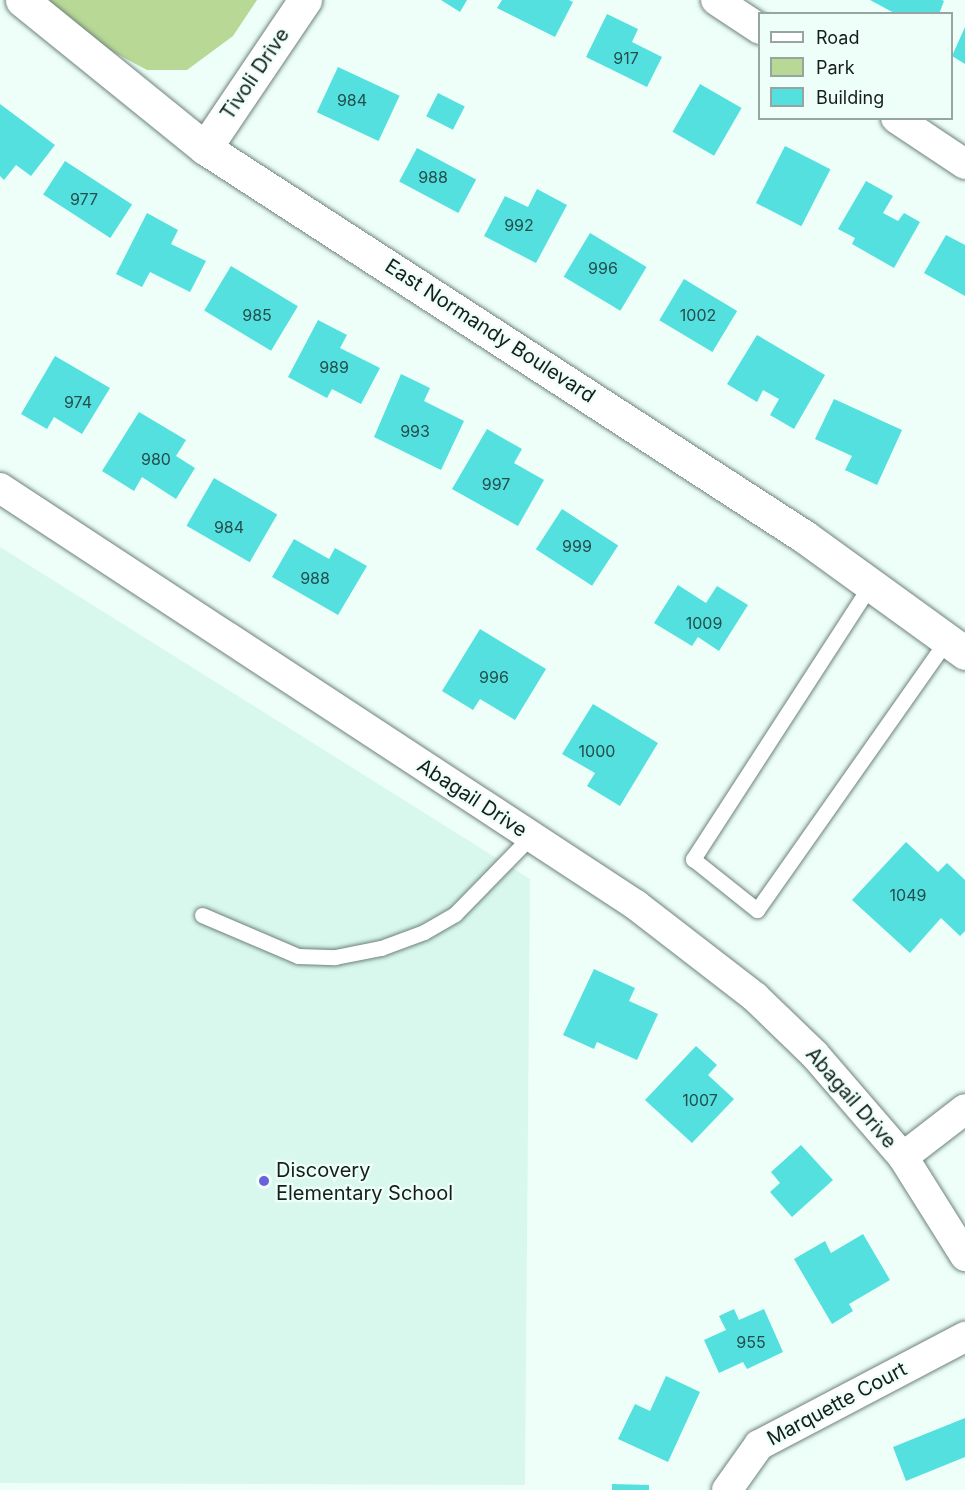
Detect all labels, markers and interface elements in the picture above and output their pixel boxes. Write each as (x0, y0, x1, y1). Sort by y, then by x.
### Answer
legend (758, 12, 953, 120)
street label: Tivoli Drive (216, 24, 294, 124)
text: Road (816, 27, 859, 48)
house number: 917 (613, 48, 639, 68)
text: Park (816, 57, 855, 78)
text: Building (816, 87, 884, 108)
house number: 984 (337, 90, 367, 110)
house number: 988 (418, 167, 448, 187)
house number: 977 (70, 189, 98, 209)
house number: 992 (504, 215, 534, 235)
street label: East Normandy Boulevard (381, 254, 599, 408)
house number: 996 (588, 258, 618, 278)
house number: 985 (242, 305, 272, 325)
house number: 1002 (680, 305, 716, 325)
house number: 989 (319, 357, 349, 377)
house number: 974 (64, 392, 92, 412)
house number: 993 (400, 421, 430, 441)
house number: 980 (141, 449, 171, 469)
house number: 997 (482, 474, 510, 494)
house number: 984 (214, 517, 244, 537)
house number: 999 (562, 536, 592, 556)
house number: 988 (300, 568, 330, 588)
house number: 1009 (686, 613, 722, 633)
house number: 996 (479, 667, 509, 687)
house number: 1000 (579, 741, 615, 761)
street label: Abagail Drive (413, 754, 531, 842)
house number: 1049 (890, 885, 926, 905)
street label: Abagail Drive (801, 1043, 901, 1153)
house number: 1007 (682, 1090, 718, 1110)
place label: Discovery Elementary School (276, 1158, 453, 1205)
marker: Discovery Elementary School (257, 1174, 271, 1188)
house number: 955 (736, 1332, 766, 1352)
street label: Marquette Court (763, 1357, 911, 1451)

